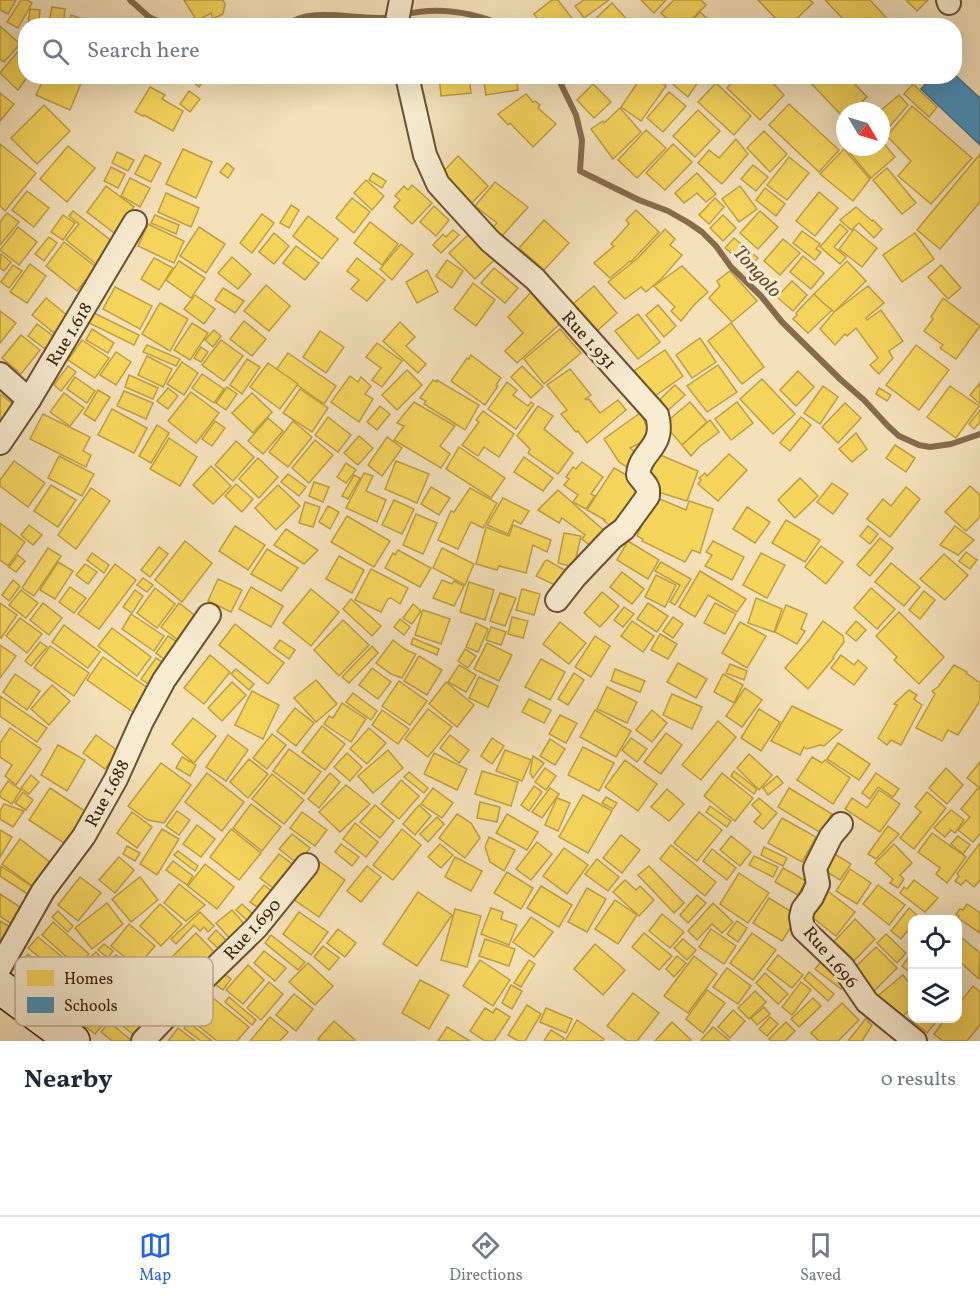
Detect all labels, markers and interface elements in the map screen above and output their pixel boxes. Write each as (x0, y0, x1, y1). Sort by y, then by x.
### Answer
search box (18, 18, 962, 84)
icon: search (39, 35, 72, 68)
text: Search here (87, 36, 200, 67)
north arrow (836, 102, 890, 156)
water label: Tongolo (726, 240, 787, 305)
street label: Rue 1.618 (41, 298, 99, 372)
street label: Rue 1.931 (555, 306, 621, 376)
street label: Rue 1.688 (80, 756, 137, 832)
street label: Rue 1.690 (219, 893, 288, 966)
map controls (908, 915, 962, 1023)
button: locate (908, 915, 962, 969)
street label: Rue 1.696 (796, 922, 863, 994)
legend (15, 957, 213, 1026)
text: Homes (64, 969, 113, 991)
button: layers (908, 969, 962, 1023)
text: Schools (64, 996, 118, 1018)
text: Nearby (24, 1062, 113, 1098)
text: 0 results (881, 1066, 956, 1094)
tab: Map (139, 1229, 172, 1287)
tab: Directions (449, 1229, 523, 1287)
tab: Saved (800, 1229, 841, 1287)

